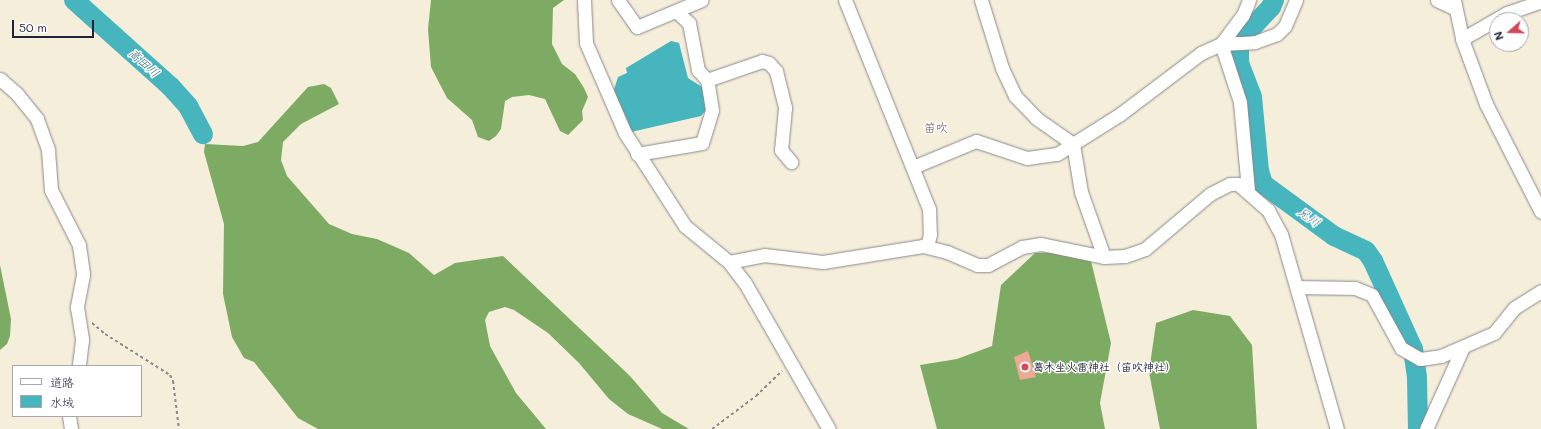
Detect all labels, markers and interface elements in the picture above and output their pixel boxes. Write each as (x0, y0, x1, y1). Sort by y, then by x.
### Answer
scale bar (14, 12, 96, 38)
north arrow (1489, 12, 1529, 52)
text: 50 m (19, 19, 47, 35)
text: N (1490, 29, 1507, 42)
water label: 高田川 (126, 46, 162, 80)
district label: 笛吹 (924, 121, 948, 135)
water label: 兄川 (1295, 204, 1323, 230)
place label: 葛木坐火雷神社（笛吹神社） (1033, 360, 1176, 374)
marker: 葛木坐火雷神社（笛吹神社） (1020, 362, 1030, 372)
legend (12, 365, 142, 417)
text: 道路 (50, 374, 74, 390)
text: 水域 (50, 394, 74, 410)

